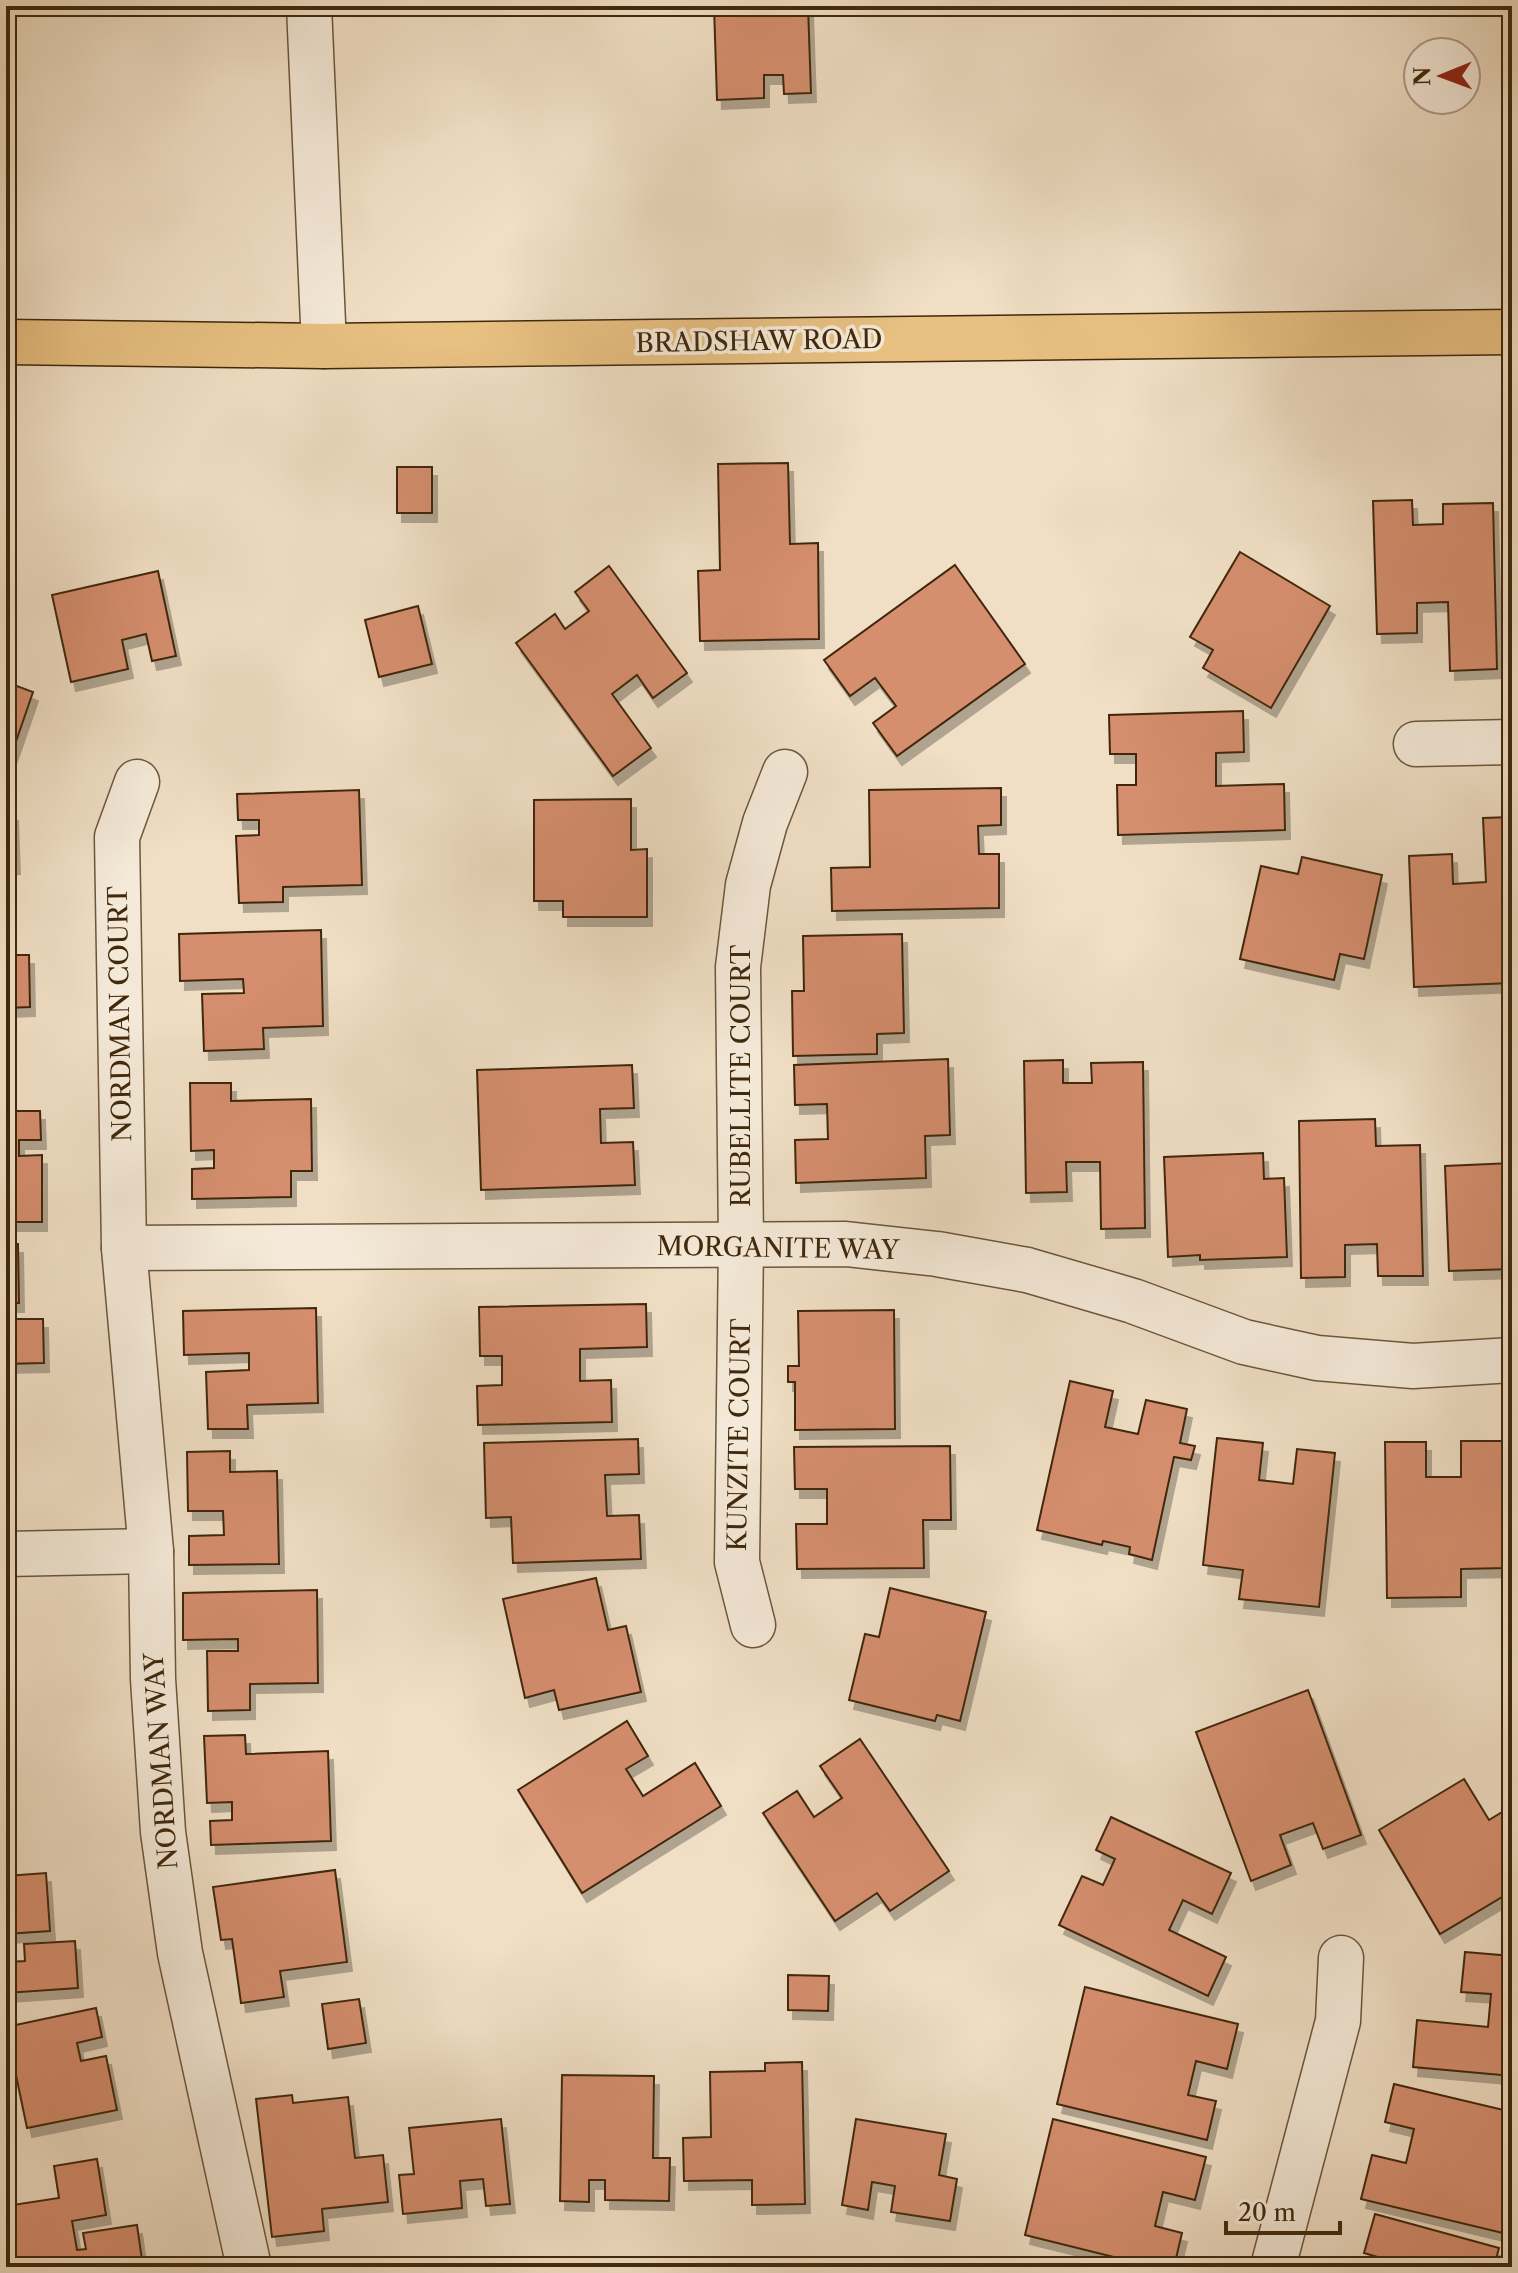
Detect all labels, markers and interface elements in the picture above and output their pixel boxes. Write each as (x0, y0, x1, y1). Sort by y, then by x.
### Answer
north arrow (1402, 36, 1482, 116)
text: N (1409, 67, 1436, 86)
street label: BRADSHAW ROAD (635, 323, 883, 359)
street label: NORDMAN COURT (102, 885, 138, 1142)
street label: RUBELLITE COURT (725, 944, 757, 1207)
street label: MORGANITE WAY (656, 1230, 900, 1266)
street label: KUNZITE COURT (721, 1318, 757, 1552)
street label: NORDMAN WAY (137, 1651, 185, 1871)
scale bar (1226, 2185, 1340, 2235)
text: 20 m (1238, 2198, 1296, 2227)

